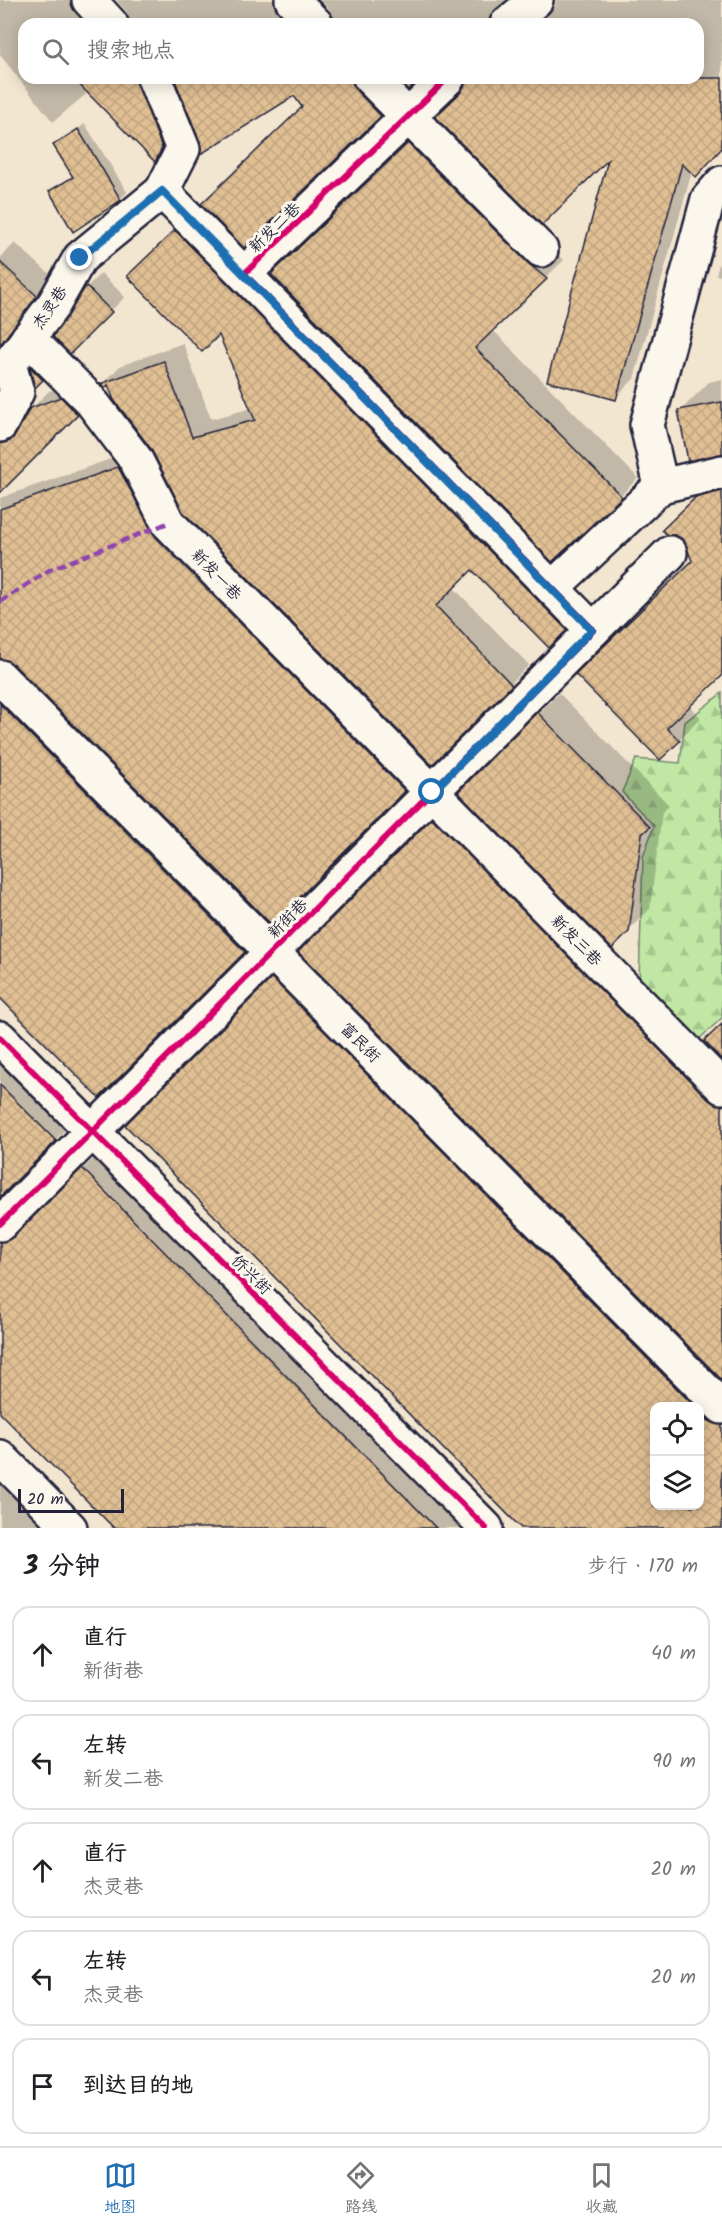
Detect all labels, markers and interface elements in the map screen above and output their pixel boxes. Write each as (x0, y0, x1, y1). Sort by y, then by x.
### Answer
search box (18, 18, 704, 84)
text: 搜索地点 (87, 34, 175, 69)
icon: search (39, 35, 72, 68)
street label: 新发二巷 (243, 197, 307, 259)
route end (66, 244, 92, 270)
street label: 杰灵巷 (26, 281, 74, 335)
street label: 新发一巷 (185, 543, 247, 607)
route start (418, 778, 444, 804)
street label: 新街巷 (262, 893, 314, 945)
street label: 新发三巷 (544, 910, 607, 973)
street label: 富民街 (334, 1017, 386, 1069)
street label: 侨兴街 (225, 1249, 277, 1301)
map controls (650, 1402, 704, 1510)
button: locate (650, 1402, 704, 1456)
button: layers (650, 1456, 704, 1510)
scale bar (18, 1486, 124, 1514)
text: 20 m (27, 1487, 63, 1512)
text: 3 分钟 (24, 1546, 100, 1588)
text: 步行 · 170 m (588, 1551, 698, 1583)
text: 直行 (83, 1621, 127, 1656)
icon: ahead (26, 1638, 59, 1671)
text: 40 m (651, 1638, 696, 1670)
text: 新街巷 (83, 1656, 143, 1688)
text: 左转 (83, 1729, 127, 1764)
icon: left (26, 1746, 59, 1779)
text: 90 m (652, 1746, 696, 1778)
text: 新发二巷 (83, 1764, 163, 1796)
text: 直行 (83, 1837, 127, 1872)
icon: ahead (26, 1854, 59, 1887)
text: 20 m (650, 1854, 696, 1886)
text: 杰灵巷 (83, 1872, 143, 1904)
text: 左转 (83, 1945, 127, 1980)
icon: left (26, 1962, 59, 1995)
text: 20 m (650, 1962, 696, 1994)
text: 杰灵巷 (83, 1980, 143, 2012)
text: 到达目的地 (83, 2069, 193, 2104)
icon: arrive (26, 2070, 59, 2103)
tab: 地图 (104, 2159, 137, 2220)
tab: 路线 (344, 2159, 377, 2220)
tab: 收藏 (585, 2159, 618, 2220)

